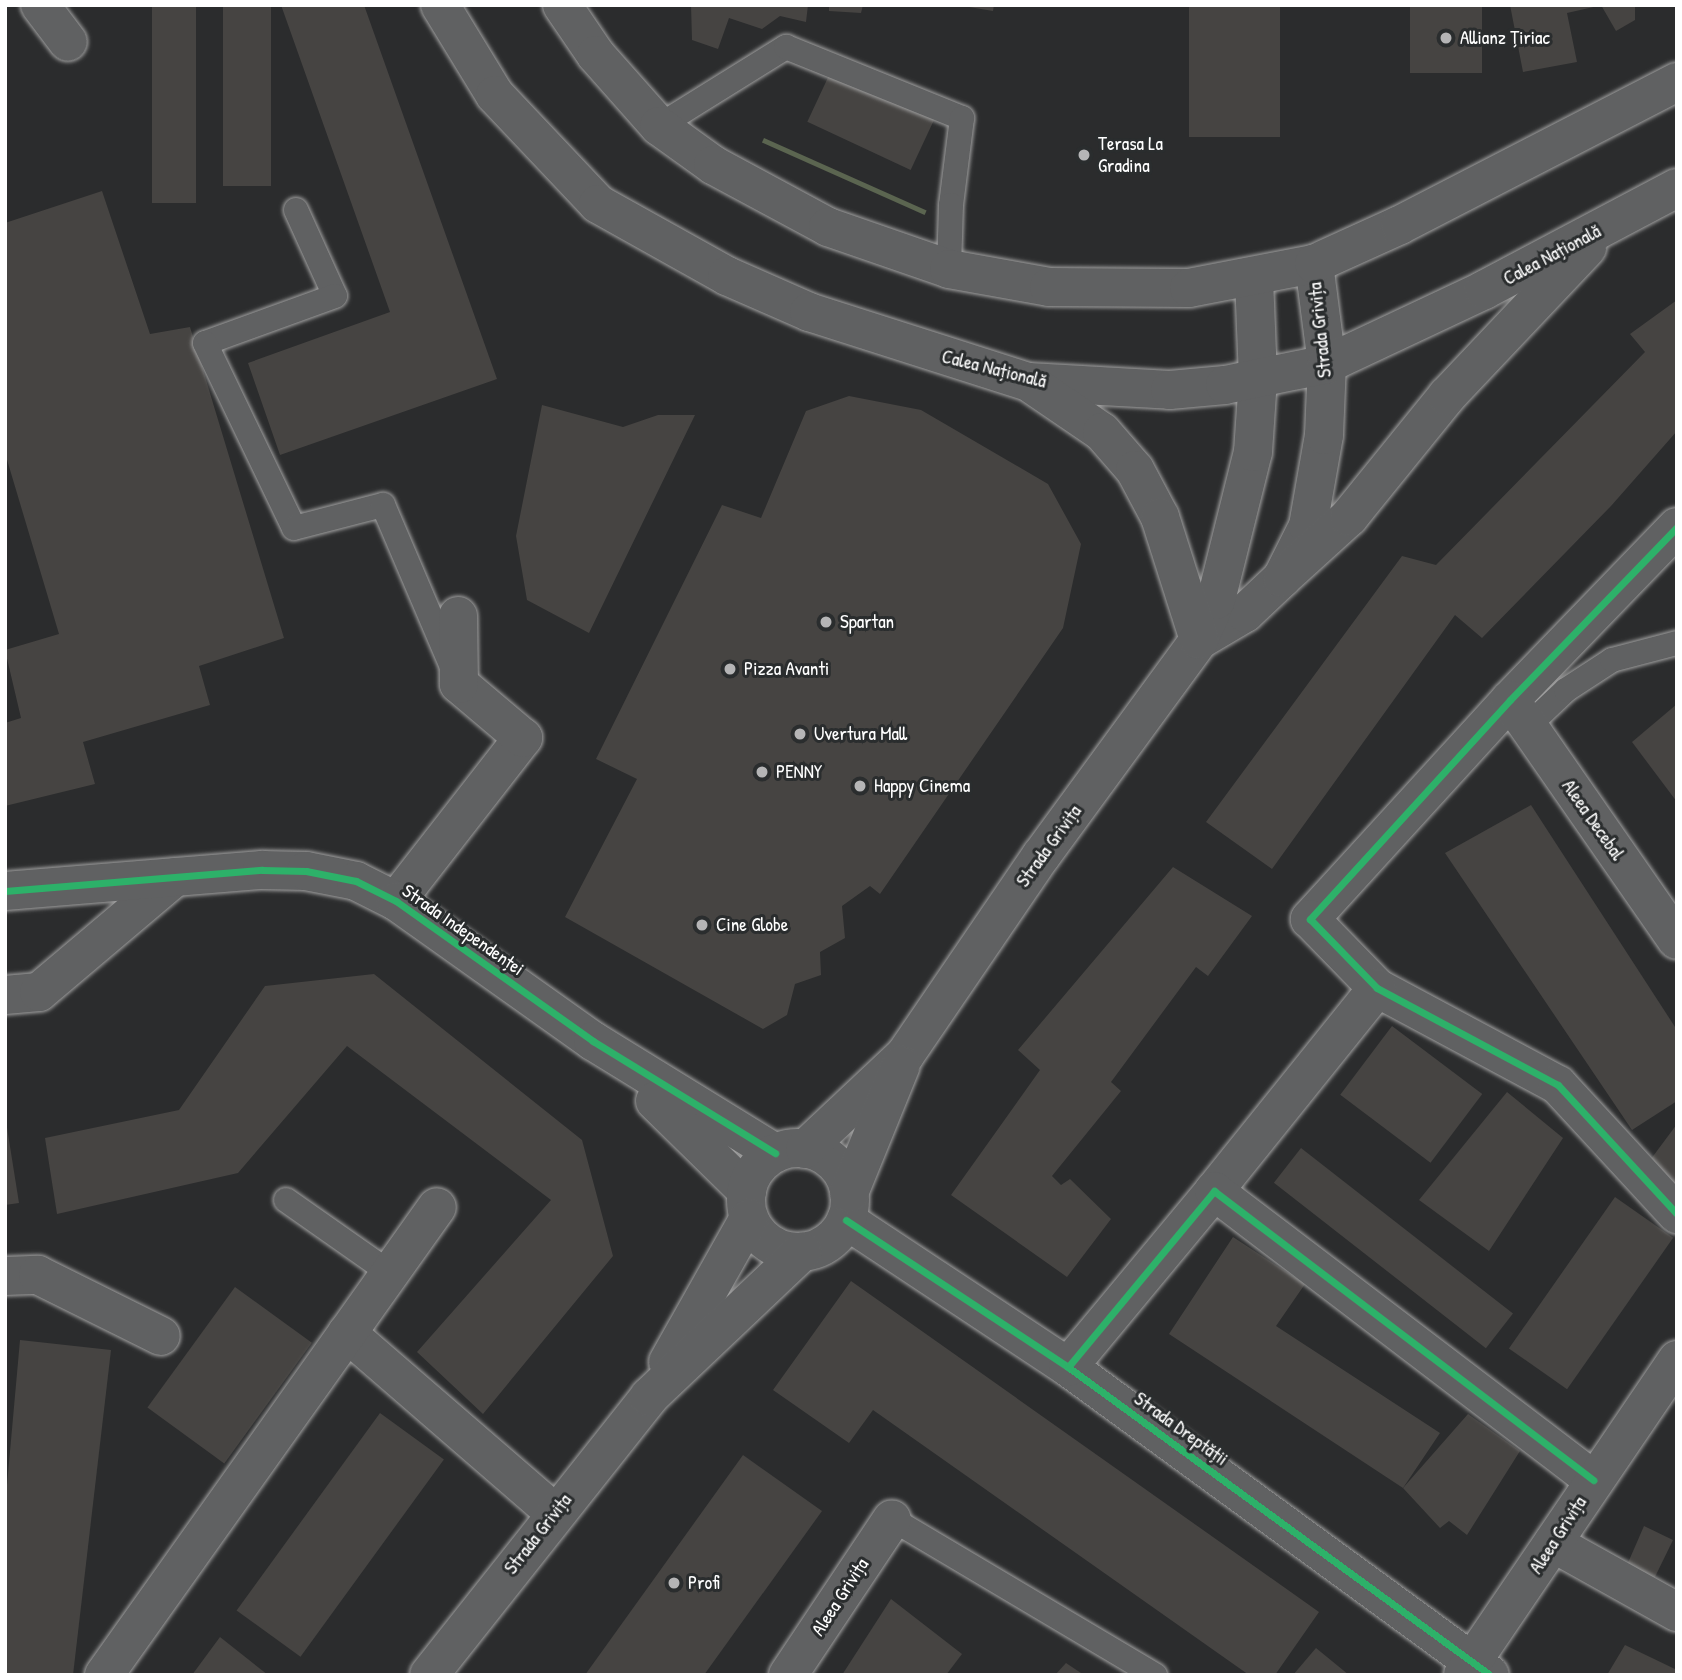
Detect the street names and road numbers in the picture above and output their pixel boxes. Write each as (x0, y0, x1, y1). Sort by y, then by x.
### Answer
street label: Calea Națională (1499, 220, 1605, 290)
street label: Strada Grivița (1304, 281, 1336, 379)
street label: Calea Națională (939, 345, 1049, 393)
street label: Aleea Decebal (1557, 775, 1629, 865)
street label: Strada Grivița (1012, 801, 1086, 891)
street label: Strada Independenței (398, 880, 528, 980)
street label: Strada Dreptății (1130, 1387, 1232, 1471)
street label: Strada Grivița (500, 1489, 576, 1579)
street label: Aleea Grivița (1525, 1492, 1591, 1578)
street label: Aleea Grivița (807, 1554, 873, 1640)

